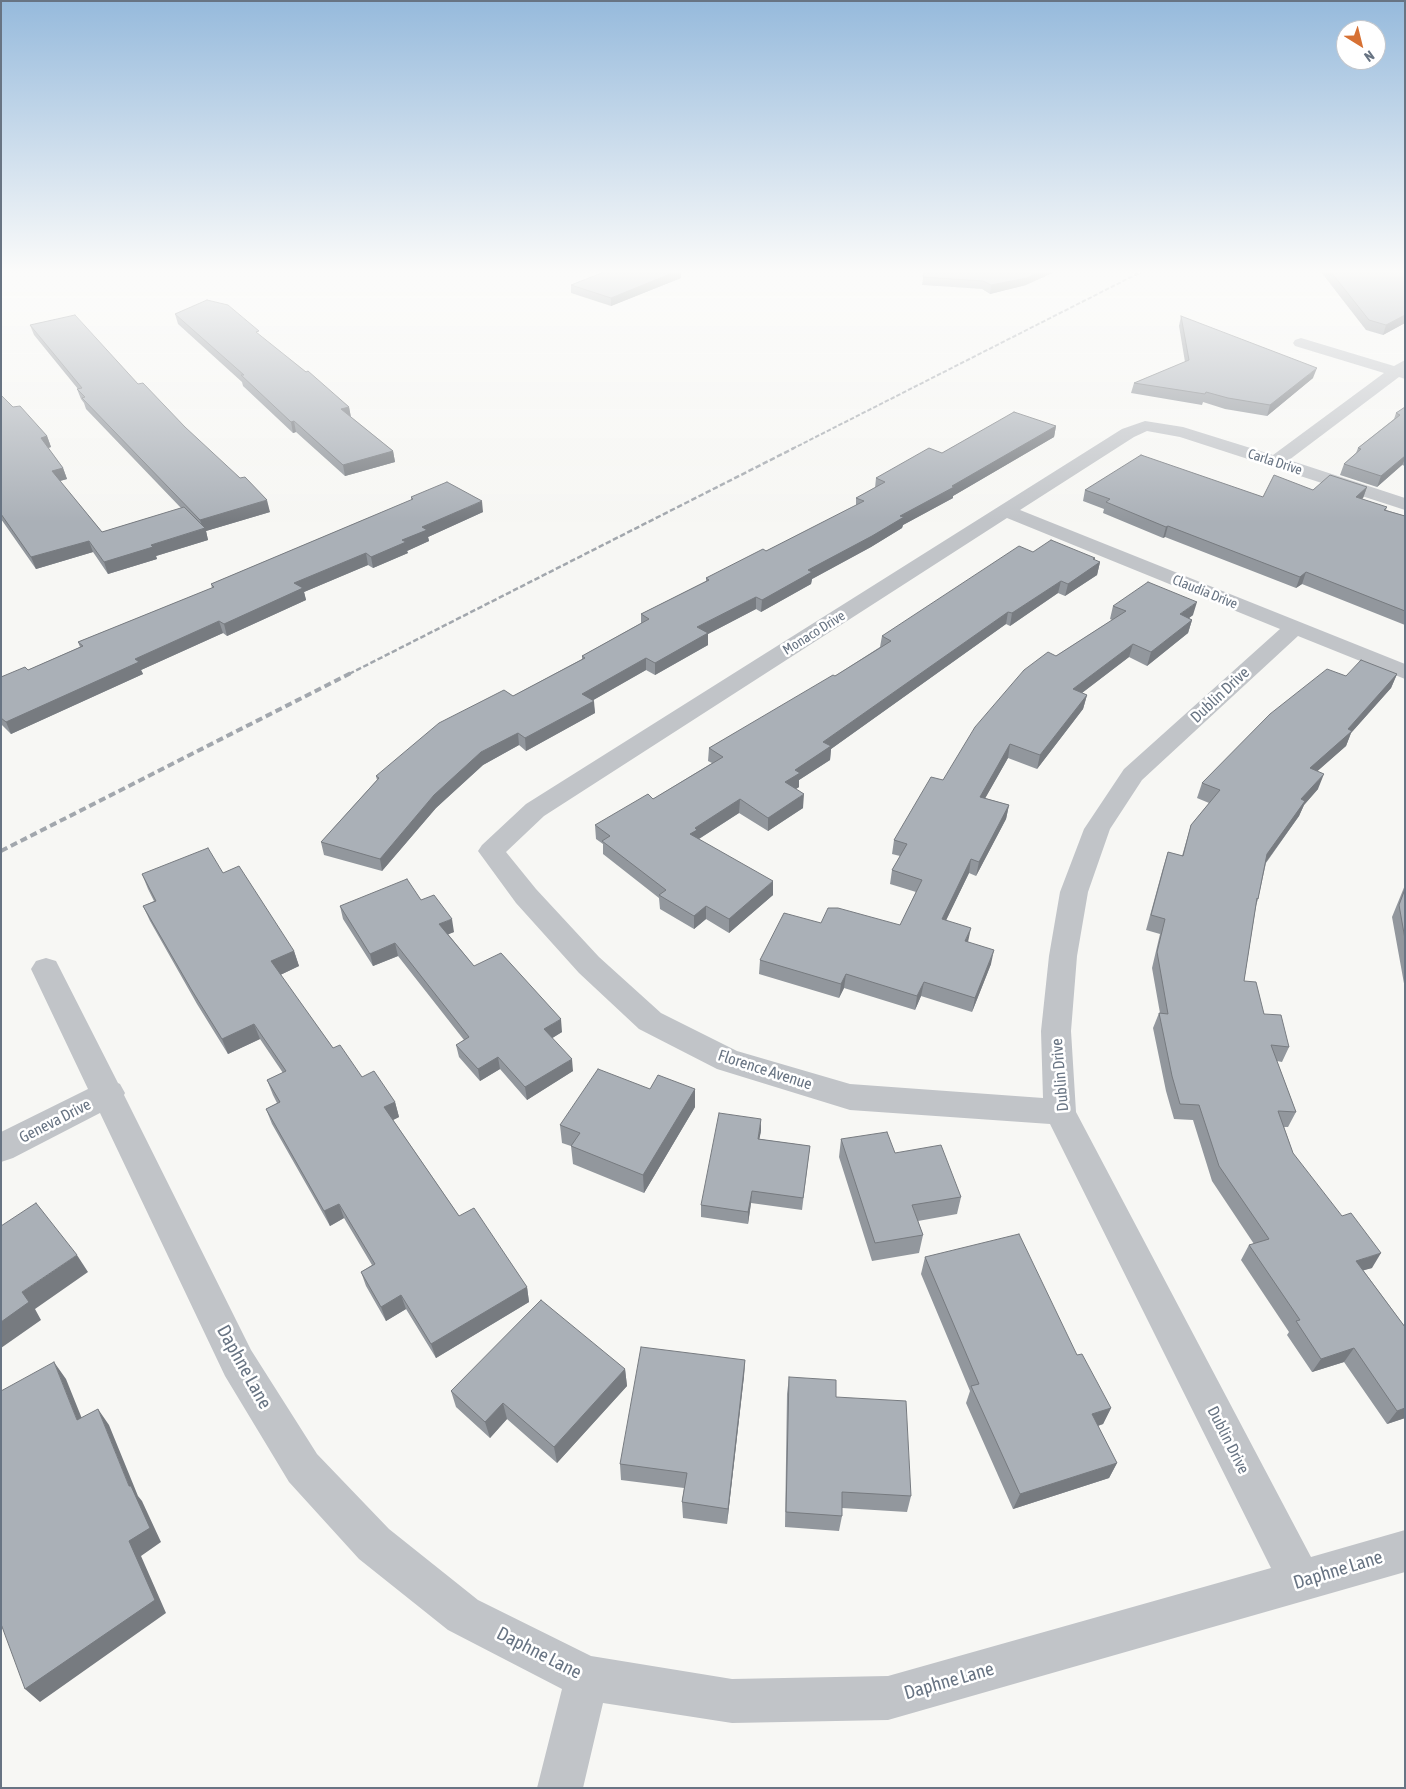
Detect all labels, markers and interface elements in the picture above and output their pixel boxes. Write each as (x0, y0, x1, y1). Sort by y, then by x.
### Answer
north arrow (1336, 20, 1386, 70)
text: N (1361, 47, 1377, 65)
street label: Carla Drive (1246, 445, 1304, 479)
street label: Claudia Drive (1170, 571, 1240, 613)
street label: Monaco Drive (780, 607, 848, 659)
street label: Dublin Drive (1187, 663, 1253, 727)
street label: Dublin Drive (1047, 1038, 1073, 1112)
street label: Florence Avenue (716, 1046, 814, 1094)
street label: Geneva Drive (16, 1095, 94, 1147)
street label: Daphne Lane (212, 1321, 276, 1413)
street label: Dublin Drive (1203, 1403, 1253, 1477)
street label: Daphne Lane (1291, 1546, 1385, 1594)
street label: Daphne Lane (493, 1622, 585, 1684)
street label: Daphne Lane (902, 1657, 996, 1705)

